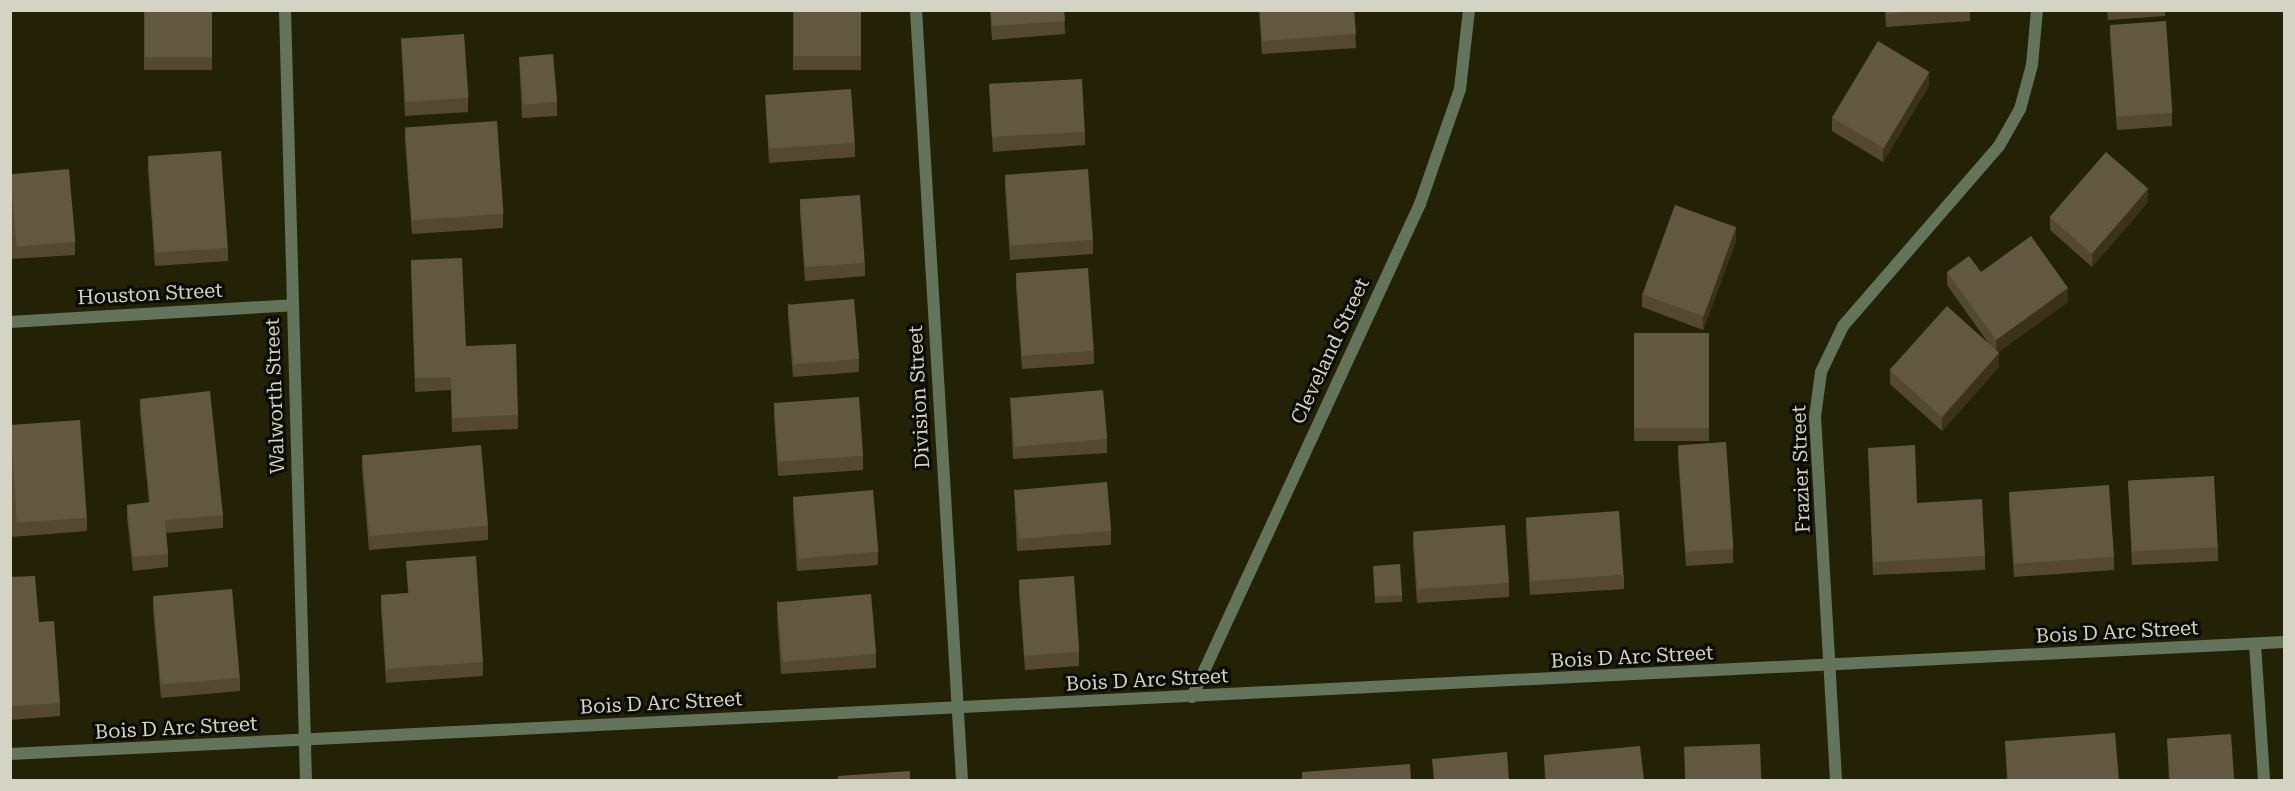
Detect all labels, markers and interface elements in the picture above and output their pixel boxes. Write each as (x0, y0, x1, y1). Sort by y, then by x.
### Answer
street label: Cleveland Street (1286, 274, 1374, 428)
street label: Houston Street (77, 278, 223, 310)
street label: Walworth Street (260, 318, 290, 474)
street label: Division Street (903, 325, 935, 469)
street label: Frazier Street (1787, 405, 1815, 533)
street label: Bois D Arc Street (2035, 616, 2199, 648)
street label: Bois D Arc Street (1550, 641, 1714, 673)
street label: Bois D Arc Street (1065, 664, 1229, 696)
street label: Bois D Arc Street (579, 687, 743, 719)
street label: Bois D Arc Street (94, 712, 258, 744)

